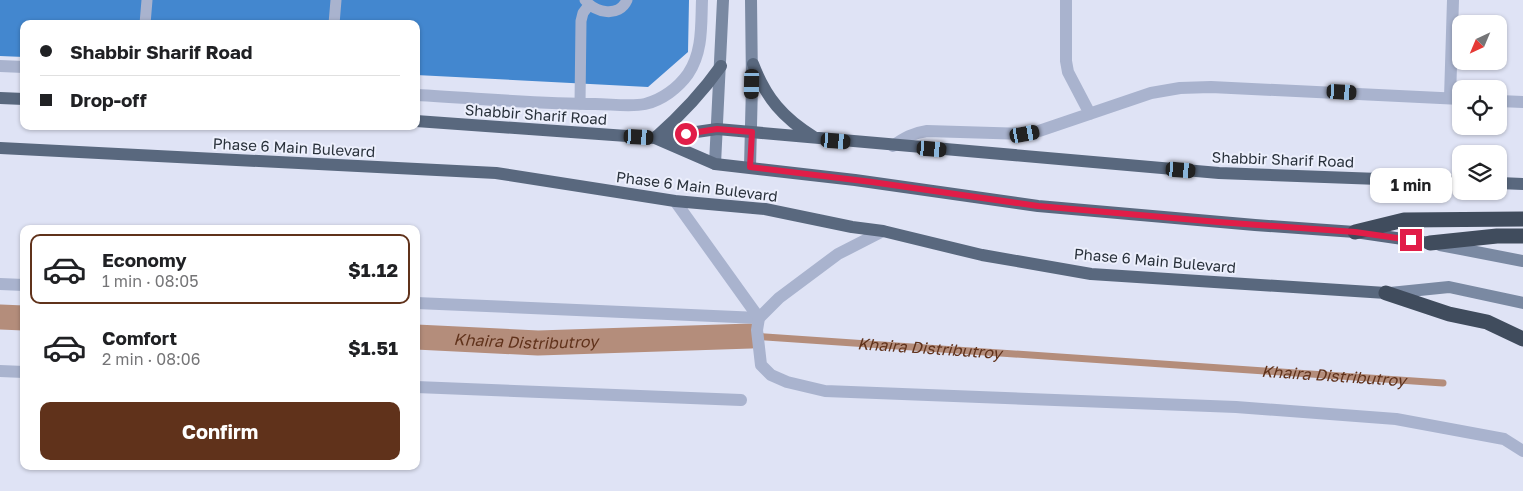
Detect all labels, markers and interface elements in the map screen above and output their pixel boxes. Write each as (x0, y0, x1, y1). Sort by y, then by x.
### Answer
north arrow (1452, 15, 1508, 70)
map controls (1452, 15, 1507, 200)
text: Shabbir Sharif Road (70, 40, 253, 63)
car (744, 69, 759, 99)
button: locate (1452, 80, 1507, 135)
car (1326, 84, 1357, 100)
text: Drop-off (70, 88, 147, 111)
street label: Shabbir Sharif Road (464, 100, 608, 128)
route start (675, 123, 697, 145)
car (1008, 124, 1041, 144)
car (623, 129, 654, 145)
car (820, 132, 851, 150)
street label: Phase 6 Main Bulevard (212, 134, 376, 160)
car (916, 140, 947, 158)
button: layers (1452, 145, 1507, 200)
street label: Shabbir Sharif Road (1211, 148, 1355, 170)
car (1165, 161, 1196, 179)
street label: Phase 6 Main Bulevard (615, 167, 779, 205)
callout: 1 min (1370, 168, 1452, 202)
text: 1 min (1391, 175, 1431, 195)
route end (1400, 229, 1422, 251)
street label: Phase 6 Main Bulevard (1073, 244, 1237, 276)
icon: car (42, 247, 87, 292)
text: Economy (102, 248, 187, 271)
text: $1.12 (348, 258, 398, 281)
text: 1 min · 08:05 (102, 271, 199, 291)
icon: car (42, 325, 87, 370)
text: Comfort (102, 326, 177, 349)
water label: Khaira Distributroy (453, 329, 600, 353)
water label: Khaira Distributroy (857, 333, 1004, 363)
text: $1.51 (348, 336, 398, 359)
text: 2 min · 08:06 (102, 349, 200, 369)
water label: Khaira Distributroy (1261, 361, 1409, 391)
button: Confirm (40, 402, 400, 460)

